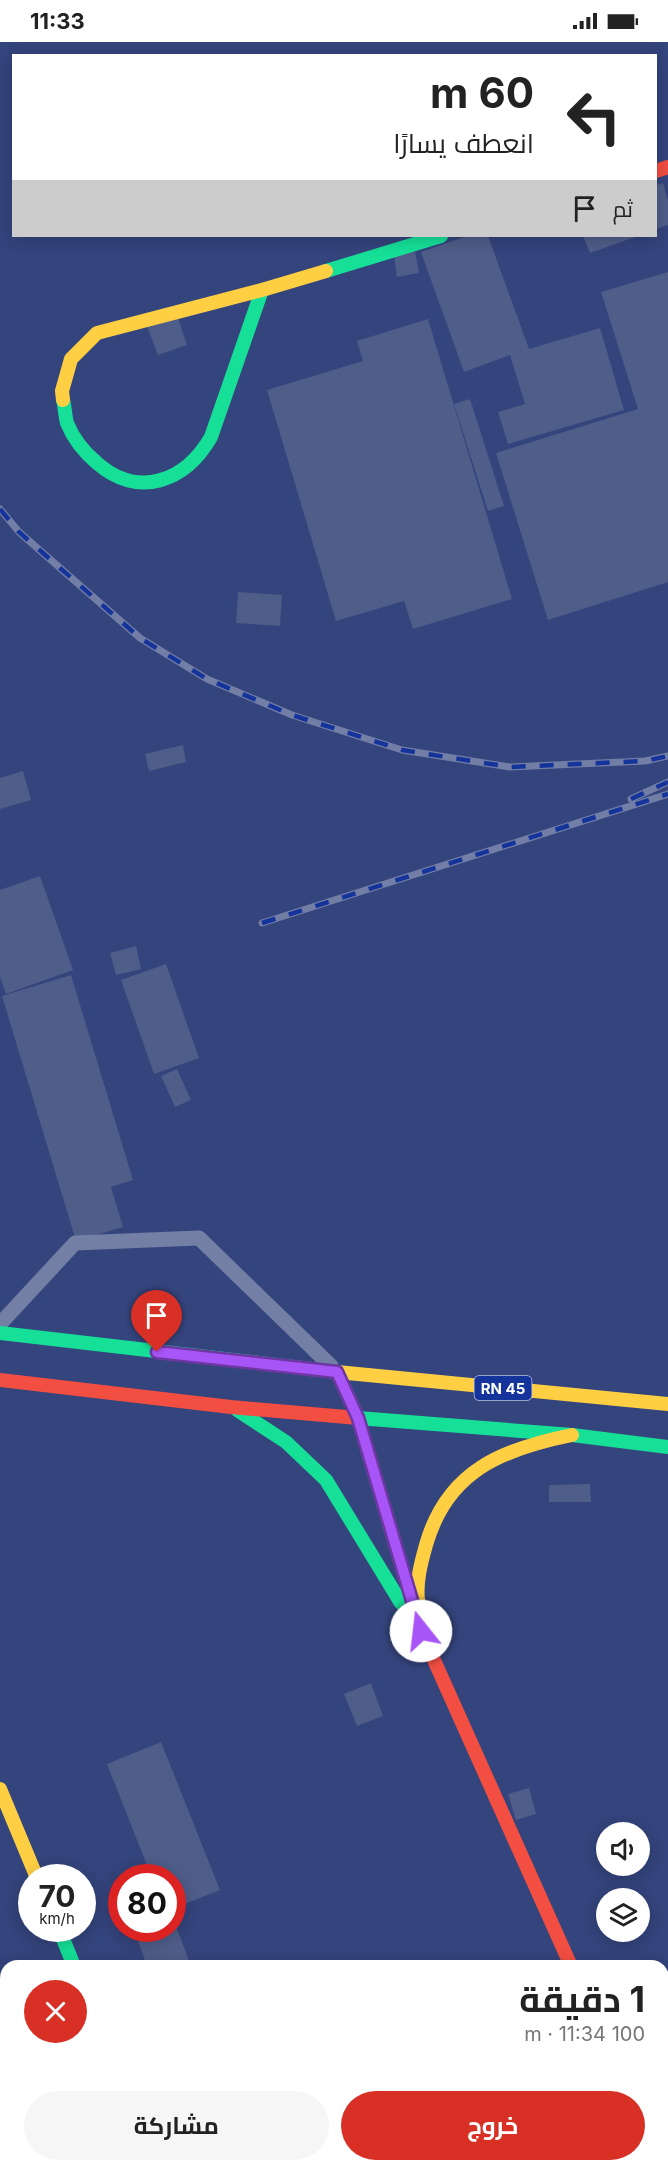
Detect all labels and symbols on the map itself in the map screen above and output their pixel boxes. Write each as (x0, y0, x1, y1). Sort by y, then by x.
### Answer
pin (131, 1290, 182, 1352)
road number: RN 45 (474, 1376, 532, 1400)
position arrow (389, 1599, 453, 1663)
speed limit sign: 80 (108, 1864, 186, 1942)

